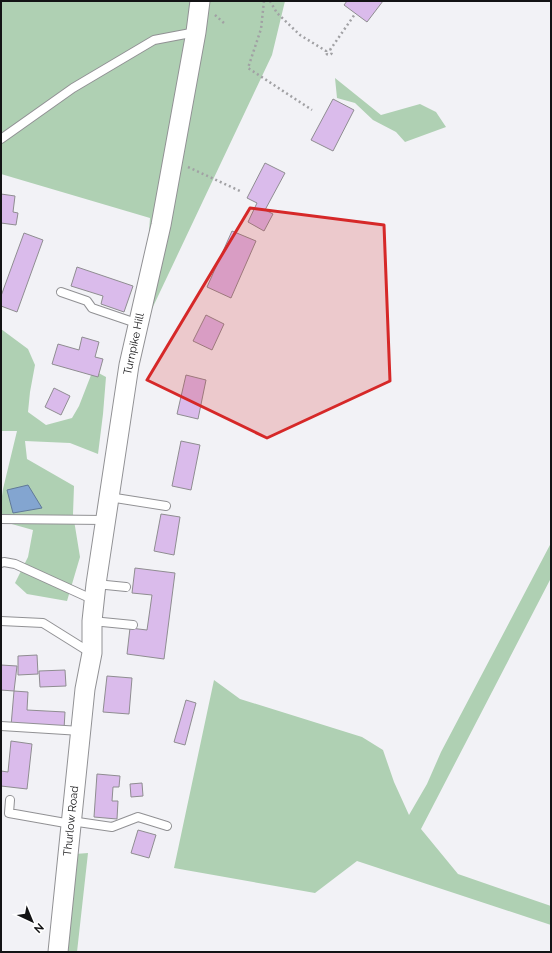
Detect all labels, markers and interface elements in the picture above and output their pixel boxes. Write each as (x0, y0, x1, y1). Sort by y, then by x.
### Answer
street label: Turnpike Hill (121, 312, 147, 376)
street label: Thurlow Road (61, 785, 81, 857)
north arrow (12, 901, 52, 941)
text: N (31, 920, 46, 935)

